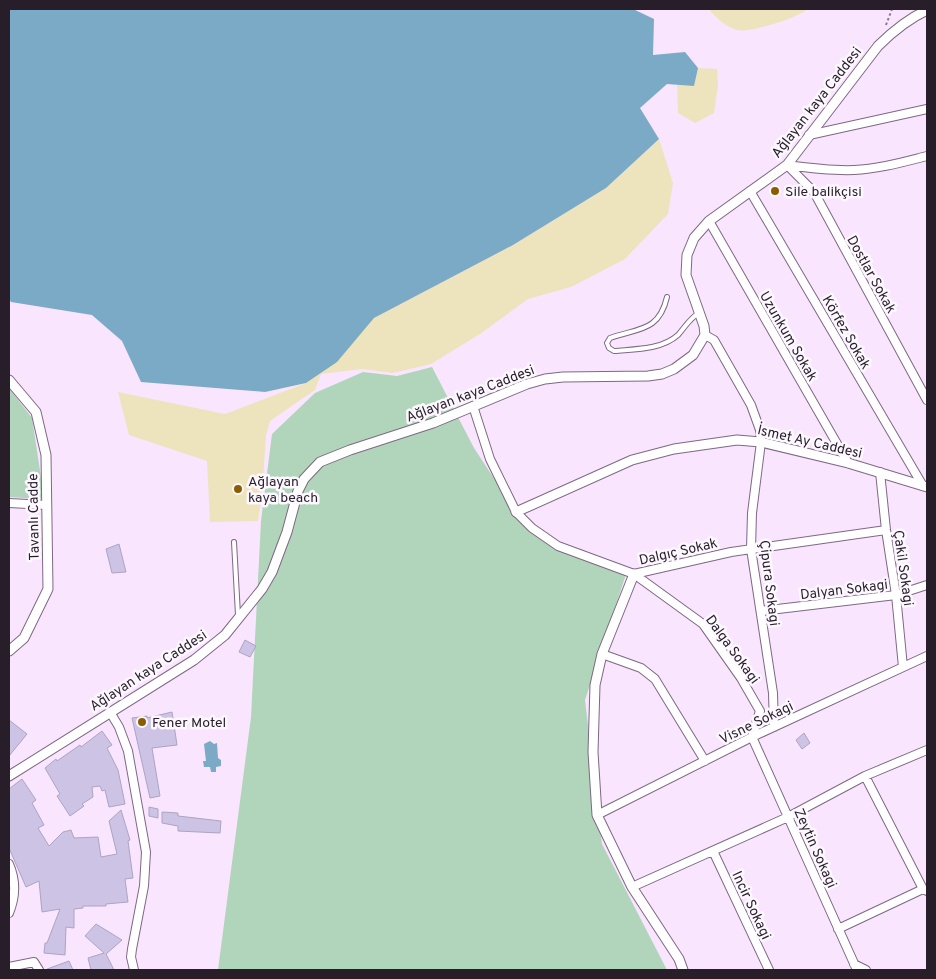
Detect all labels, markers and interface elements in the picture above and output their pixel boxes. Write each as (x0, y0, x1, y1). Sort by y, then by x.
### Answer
street label: Ağlayan kaya Caddesi (769, 44, 866, 162)
place label: Sile balikçisi (785, 184, 862, 201)
marker: Sile balikçisi (769, 185, 781, 197)
street label: Dostlar Sokak (842, 233, 899, 317)
street label: Uzunkum Sokak (755, 289, 820, 385)
street label: Körfez Sokak (818, 293, 874, 373)
street label: Ağlayan kaya Caddesi (404, 362, 537, 427)
street label: İsmet Ay Caddesi (756, 421, 864, 463)
street label: Tavanlı Cadde (25, 473, 44, 561)
place label: Ağlayan kaya beach (248, 474, 318, 507)
marker: Ağlayan kaya beach (232, 483, 244, 495)
street label: Çakil Sokagi (889, 529, 916, 607)
street label: Dalgıç Sokak (637, 535, 719, 570)
street label: Çipura Sokagi (755, 539, 782, 627)
street label: Dalyan Sokagi (799, 577, 889, 604)
street label: Dalga Sokagi (701, 612, 762, 688)
street label: Ağlayan kaya Caddesi (87, 627, 211, 715)
street label: Visne Sokagi (717, 698, 796, 749)
place label: Fener Motel (152, 715, 226, 732)
marker: Fener Motel (136, 716, 148, 728)
street label: Zeytin Sokagi (789, 806, 840, 891)
street label: Incir Sokagi (727, 869, 774, 942)

